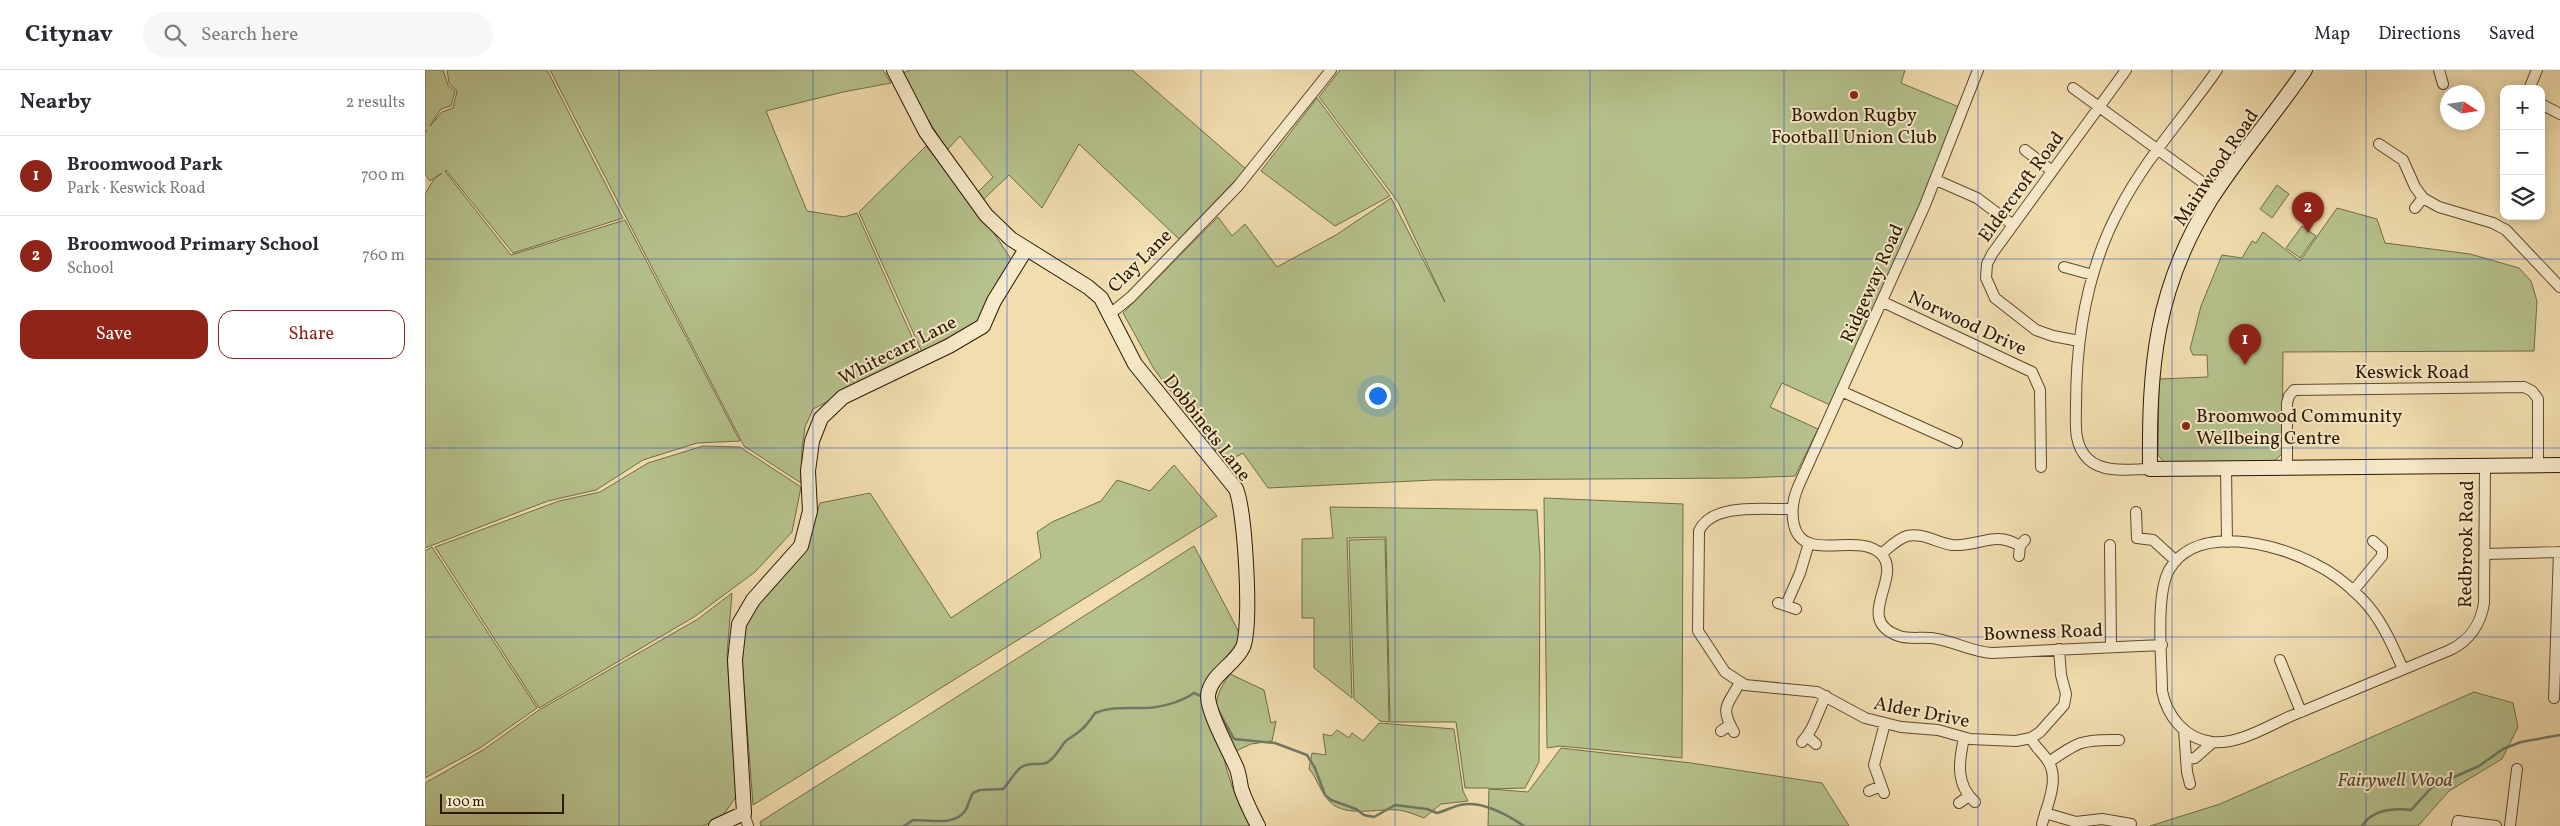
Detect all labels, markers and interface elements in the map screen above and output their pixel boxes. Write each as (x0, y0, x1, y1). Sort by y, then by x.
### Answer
search box (143, 12, 493, 57)
text: Citynav (25, 18, 113, 52)
icon: search (161, 21, 189, 49)
text: Search here (201, 22, 298, 48)
text: Map (2314, 22, 2350, 47)
text: Directions (2378, 22, 2461, 47)
text: Saved (2489, 22, 2535, 47)
north arrow (2440, 85, 2485, 130)
map controls (2500, 85, 2545, 220)
button: + (2500, 85, 2545, 130)
text: Nearby (20, 88, 91, 117)
marker: Bowdon Rugby Football Union Club (1848, 89, 1860, 101)
text: 2 results (346, 92, 405, 114)
place label: Bowdon Rugby Football Union Club (1771, 103, 1937, 151)
street label: Mainwood Road (2168, 105, 2265, 232)
street label: Eldercroft Road (1973, 126, 2071, 248)
button: − (2500, 130, 2545, 175)
text: Broomwood Park (67, 152, 223, 178)
text: 1 (33, 165, 39, 187)
text: 700 m (361, 165, 405, 187)
button: layers (2500, 175, 2545, 220)
text: Park · Keswick Road (67, 178, 206, 200)
pin: 2 (2292, 192, 2324, 233)
street label: Ridgeway Road (1835, 220, 1911, 348)
street label: Clay Lane (1103, 224, 1178, 299)
text: Broomwood Primary School (67, 232, 319, 258)
text: 2 (32, 245, 40, 267)
text: 760 m (362, 245, 405, 267)
text: School (67, 258, 114, 280)
street label: Norwood Drive (1904, 285, 2031, 363)
button: Save (20, 310, 208, 359)
button: Share (218, 310, 405, 359)
street label: Whitecarr Lane (834, 310, 962, 392)
pin: 1 (2229, 324, 2261, 365)
street label: Keswick Road (2355, 360, 2469, 386)
street label: Dobbinets Lane (1156, 369, 1257, 487)
your location (1365, 383, 1391, 409)
place label: Broomwood Community Wellbeing Centre (2196, 404, 2402, 452)
marker: Broomwood Community Wellbeing Centre (2180, 420, 2192, 432)
street label: Redbrook Road (2453, 480, 2481, 608)
street label: Bowness Road (1983, 618, 2103, 648)
street label: Alder Drive (1872, 691, 1972, 735)
park label: Fairywell Wood (2337, 768, 2453, 794)
scale bar (440, 791, 564, 814)
text: 100 m (447, 793, 485, 812)

